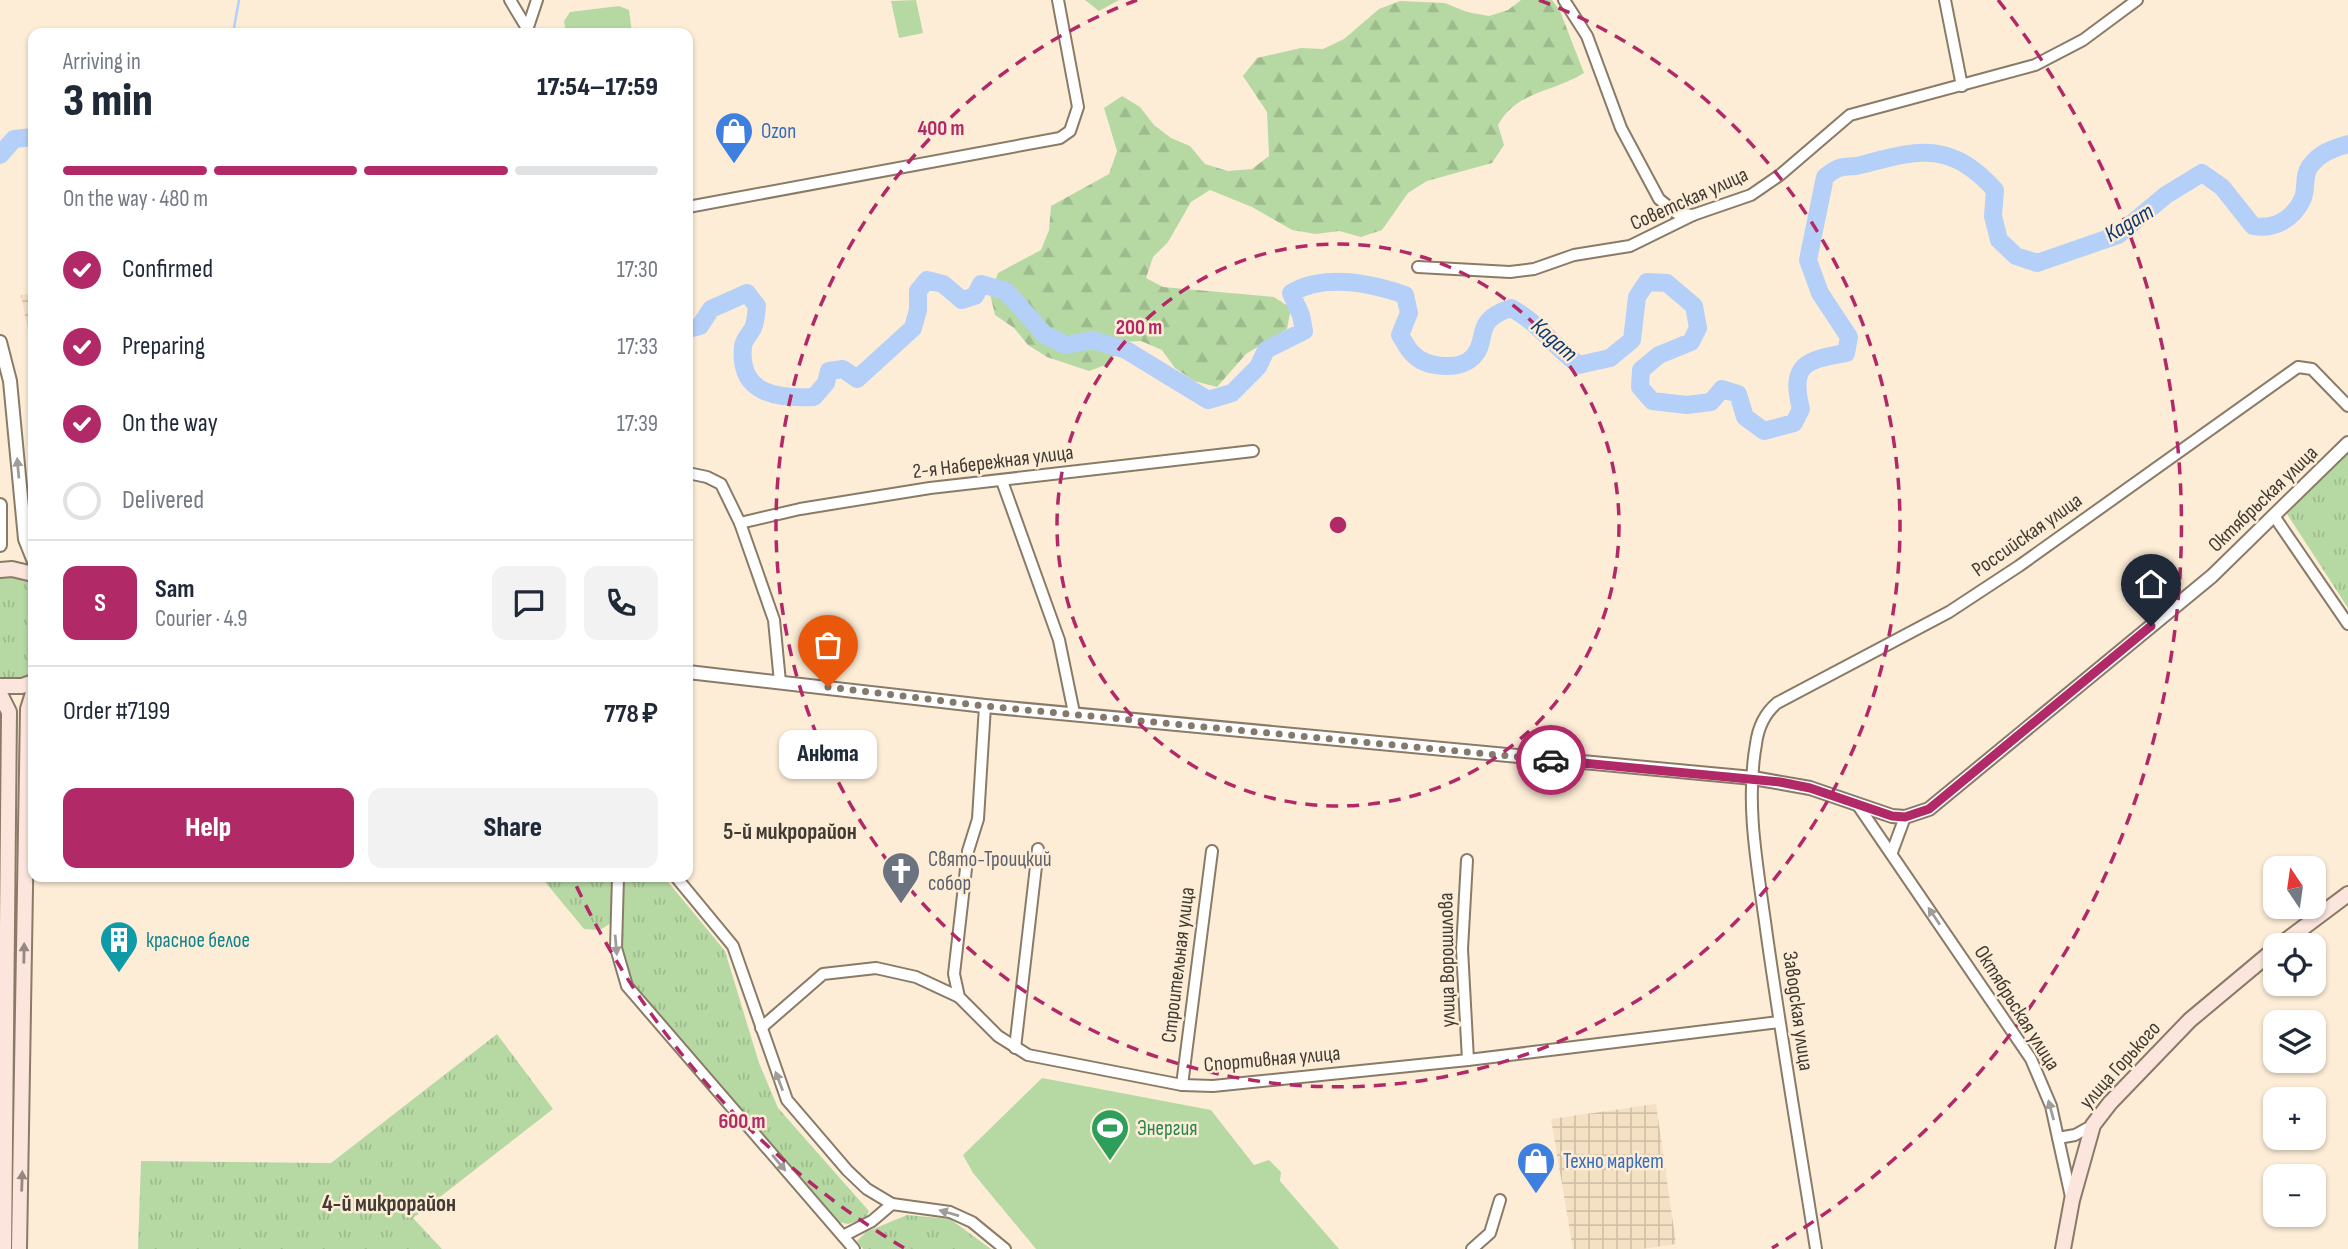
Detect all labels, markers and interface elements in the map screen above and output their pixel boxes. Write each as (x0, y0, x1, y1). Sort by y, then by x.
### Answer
text: Arriving in (63, 48, 141, 76)
text: 17:54–17:59 (537, 72, 658, 103)
text: 3 min (63, 74, 153, 129)
shop icon: Ozon (713, 110, 755, 165)
text: 400 m (918, 116, 964, 141)
place label: Ozon (761, 119, 796, 144)
street label: Советская улица (1626, 162, 1752, 236)
text: On the way · 480 m (63, 185, 208, 213)
water label: Кадат (2099, 197, 2159, 248)
icon: check (63, 251, 101, 289)
text: Confirmed (122, 254, 213, 285)
text: 17:30 (617, 256, 658, 284)
water label: Кадат (1525, 312, 1583, 368)
text: 200 m (1116, 315, 1162, 340)
icon: check (63, 328, 101, 366)
text: Preparing (122, 331, 205, 362)
text: 17:33 (617, 333, 658, 361)
icon: check (63, 405, 101, 443)
text: On the way (122, 408, 218, 439)
text: 17:39 (617, 410, 658, 438)
street label: 2-я Набережная улица (911, 440, 1075, 484)
street label: Октябрьская улица (2203, 441, 2323, 557)
one-way arrow (12, 457, 23, 479)
text: Delivered (122, 485, 204, 516)
street label: Российская улица (1967, 488, 2087, 582)
centre of rings (1326, 513, 1350, 537)
pin (2121, 554, 2181, 626)
icon: home (2132, 565, 2170, 603)
button: chat (492, 566, 566, 640)
button: phone (584, 566, 658, 640)
text: Sam (155, 574, 195, 605)
text: S (94, 588, 106, 619)
text: Courier · 4.9 (155, 605, 247, 633)
pin (798, 615, 858, 687)
icon: bag (809, 626, 847, 664)
text: Order #7199 (63, 696, 170, 727)
text: 778 ₽ (604, 699, 658, 730)
courier (1516, 725, 1586, 795)
callout: Анюта (779, 729, 877, 778)
text: Анюта (797, 740, 859, 768)
icon: car (1532, 741, 1570, 779)
button: Help (63, 788, 354, 868)
button: Share (368, 788, 658, 868)
district label: 5-й микрорайон (723, 818, 857, 846)
place label: Свято-Троицкий собор (928, 847, 1052, 896)
church icon: Свято-Троицкий собор (880, 850, 922, 905)
north arrow (2263, 856, 2326, 919)
map controls (2263, 856, 2326, 1227)
street label: Строительная улица (1156, 886, 1200, 1044)
street label: улица Ворошилова (1433, 892, 1461, 1028)
one-way arrow (1928, 906, 1941, 926)
building icon: красное белое (98, 919, 140, 974)
place label: красное белое (146, 928, 250, 953)
button: locate (2263, 933, 2326, 996)
one-way arrow (611, 934, 622, 956)
street label: Октябрьская улица (1969, 941, 2065, 1075)
one-way arrow (18, 942, 30, 964)
street label: Заводская улица (1777, 950, 1819, 1072)
button: layers (2263, 1010, 2326, 1073)
street label: улица Горького (2074, 1016, 2166, 1114)
street label: Спортивная улица (1203, 1041, 1341, 1077)
one-way arrow (773, 1070, 784, 1091)
button: + (2263, 1087, 2326, 1150)
one-way arrow (2045, 1099, 2056, 1121)
sports icon: Энергия (1089, 1107, 1131, 1162)
text: 600 m (718, 1109, 766, 1134)
place label: Энергия (1137, 1116, 1197, 1141)
shop icon: Техно маркет (1515, 1140, 1557, 1195)
place label: Техно маркет (1563, 1149, 1664, 1174)
one-way arrow (771, 1155, 786, 1172)
button: − (2263, 1164, 2326, 1227)
one-way arrow (16, 1170, 27, 1192)
district label: 4-й микрорайон (322, 1190, 456, 1218)
one-way arrow (938, 1208, 959, 1218)

